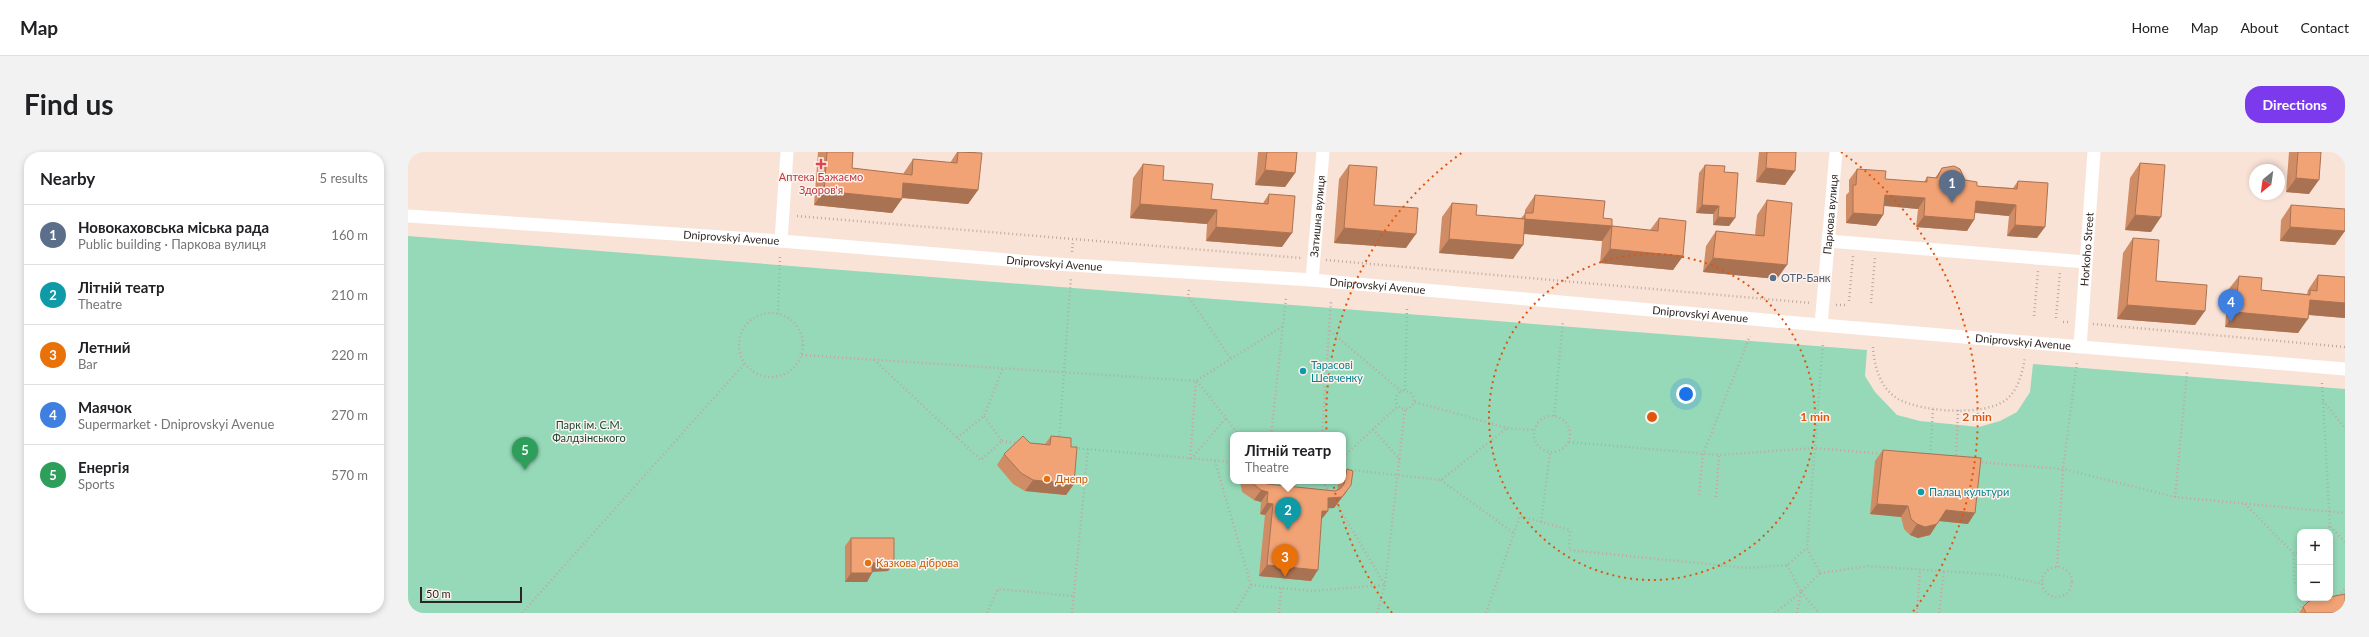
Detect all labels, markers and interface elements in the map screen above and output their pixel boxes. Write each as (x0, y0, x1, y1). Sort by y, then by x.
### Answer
text: Map (20, 16, 58, 39)
text: Home (2131, 19, 2169, 36)
text: Map (2191, 19, 2218, 36)
text: About (2240, 19, 2278, 36)
text: Contact (2300, 19, 2349, 36)
button: Directions (2245, 86, 2345, 123)
text: Find us (24, 87, 114, 121)
marker: Аптека Бажаємо Здоров'я (816, 159, 826, 169)
north arrow (2249, 164, 2285, 200)
text: Nearby (40, 168, 95, 189)
text: 5 results (320, 170, 368, 186)
place label: Аптека Бажаємо Здоров'я (779, 170, 863, 196)
pin: 1 (1939, 170, 1965, 203)
street label: Паркова вулиця (1820, 174, 1840, 255)
street label: Затишна вулиця (1307, 175, 1327, 258)
street label: Horkoho Street (2077, 212, 2096, 287)
text: Новокаховська міська рада (78, 218, 269, 236)
text: 1 (49, 227, 57, 243)
text: 160 m (331, 227, 368, 243)
street label: Dniprovskyi Avenue (683, 227, 780, 247)
text: Public building · Паркова вулиця (78, 236, 266, 252)
street label: Dniprovskyi Avenue (1006, 253, 1103, 273)
place label: ОТР-Банк (1781, 271, 1831, 284)
marker: ОТР-Банк (1768, 273, 1778, 283)
street label: Dniprovskyi Avenue (1329, 275, 1426, 296)
text: Літній театр (78, 278, 164, 296)
text: 2 (49, 287, 57, 303)
text: 210 m (331, 287, 368, 303)
pin: 4 (2218, 289, 2244, 322)
text: Theatre (78, 296, 122, 312)
street label: Dniprovskyi Avenue (1652, 303, 1749, 325)
street label: Dniprovskyi Avenue (1975, 331, 2072, 352)
text: Летний (78, 338, 131, 356)
text: 3 (49, 347, 57, 363)
text: 220 m (331, 347, 368, 363)
text: Bar (78, 356, 98, 372)
place label: Тарасові Шевченку (1311, 358, 1363, 384)
marker: Тарасові Шевченку (1298, 366, 1308, 376)
your location (1676, 384, 1696, 404)
text: Маячок (78, 398, 132, 416)
text: 4 (49, 407, 57, 423)
text: 270 m (331, 407, 368, 423)
text: 1 min (1800, 409, 1830, 424)
text: 2 min (1962, 409, 1992, 424)
centre of rings (1645, 410, 1659, 424)
text: Supermarket · Dniprovskyi Avenue (78, 416, 274, 432)
park label: Парк ім. С.М. Фалдзінського (552, 418, 626, 444)
popup (1230, 432, 1346, 484)
pin: 5 (512, 437, 538, 470)
text: Літній театр (1245, 441, 1331, 459)
text: Енергія (78, 458, 129, 476)
text: Theatre (1245, 459, 1289, 475)
text: 5 (49, 467, 57, 483)
text: 570 m (331, 467, 368, 483)
place label: Днепр (1055, 472, 1088, 485)
marker: Днепр (1042, 474, 1052, 484)
text: Sports (78, 476, 115, 492)
place label: Палац культури (1929, 485, 2009, 498)
marker: Палац культури (1916, 487, 1926, 497)
pin: 2 (1275, 497, 1301, 530)
map controls (2297, 529, 2333, 601)
button: + (2297, 529, 2333, 565)
pin: 3 (1272, 544, 1298, 577)
place label: Казкова дiброва (876, 556, 958, 569)
marker: Казкова дiброва (863, 558, 873, 568)
button: − (2297, 565, 2333, 601)
scale bar (420, 585, 522, 604)
text: 50 m (426, 587, 451, 600)

